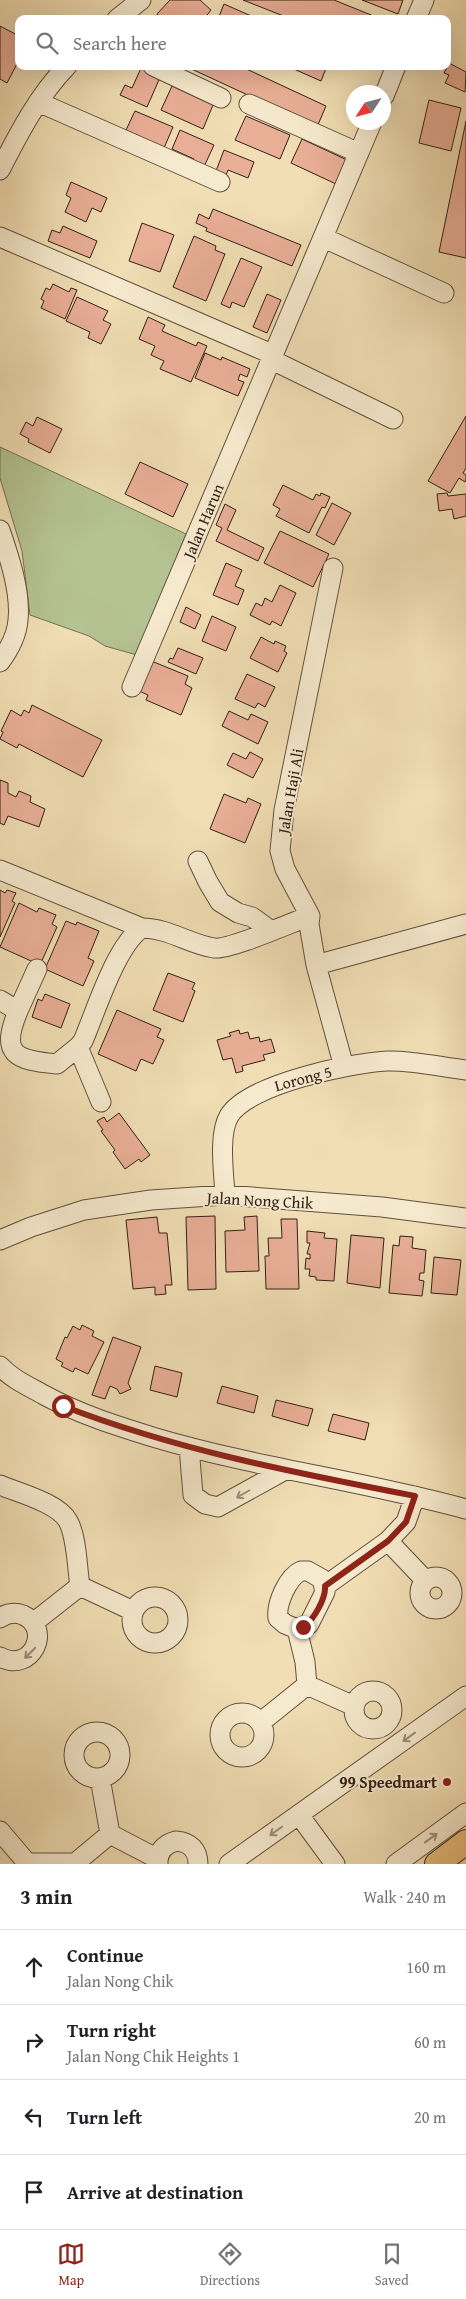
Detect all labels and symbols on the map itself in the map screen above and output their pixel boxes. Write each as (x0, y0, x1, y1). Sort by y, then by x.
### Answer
north arrow (346, 85, 391, 130)
street label: Jalan Harun (176, 480, 230, 564)
street label: Jalan Haji Ali (270, 746, 309, 838)
street label: Lorong 5 (272, 1059, 334, 1097)
street label: Jalan Nong Chik (204, 1185, 315, 1215)
route start (52, 1395, 75, 1418)
one-way arrow (237, 1490, 251, 1500)
route end (292, 1616, 315, 1639)
one-way arrow (24, 1646, 36, 1659)
one-way arrow (402, 1732, 416, 1742)
place label: 99 Speedmart (339, 1770, 437, 1794)
marker: 99 Speedmart (441, 1776, 453, 1788)
one-way arrow (269, 1826, 283, 1836)
one-way arrow (424, 1833, 437, 1844)

